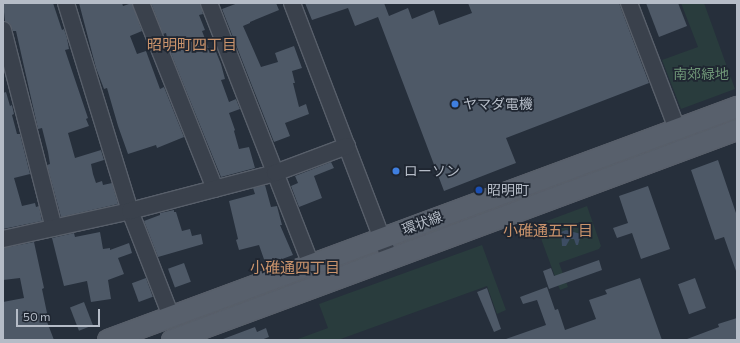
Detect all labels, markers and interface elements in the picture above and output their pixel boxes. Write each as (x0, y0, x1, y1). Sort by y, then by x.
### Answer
district label: 昭明町四丁目 (147, 36, 237, 54)
park label: 南郊緑地 (673, 66, 729, 82)
place label: ヤマダ電機 (463, 96, 533, 112)
marker: ヤマダ電機 (450, 99, 460, 109)
place label: ローソン (404, 163, 460, 179)
marker: ローソン (391, 166, 401, 176)
place label: 昭明町 (487, 182, 529, 198)
marker: 昭明町 (474, 185, 484, 195)
street label: 環状線 (399, 208, 445, 238)
district label: 小碓通五丁目 (503, 222, 593, 240)
district label: 小碓通四丁目 (250, 259, 340, 277)
scale bar (18, 301, 102, 327)
text: 50 m (23, 309, 51, 323)

